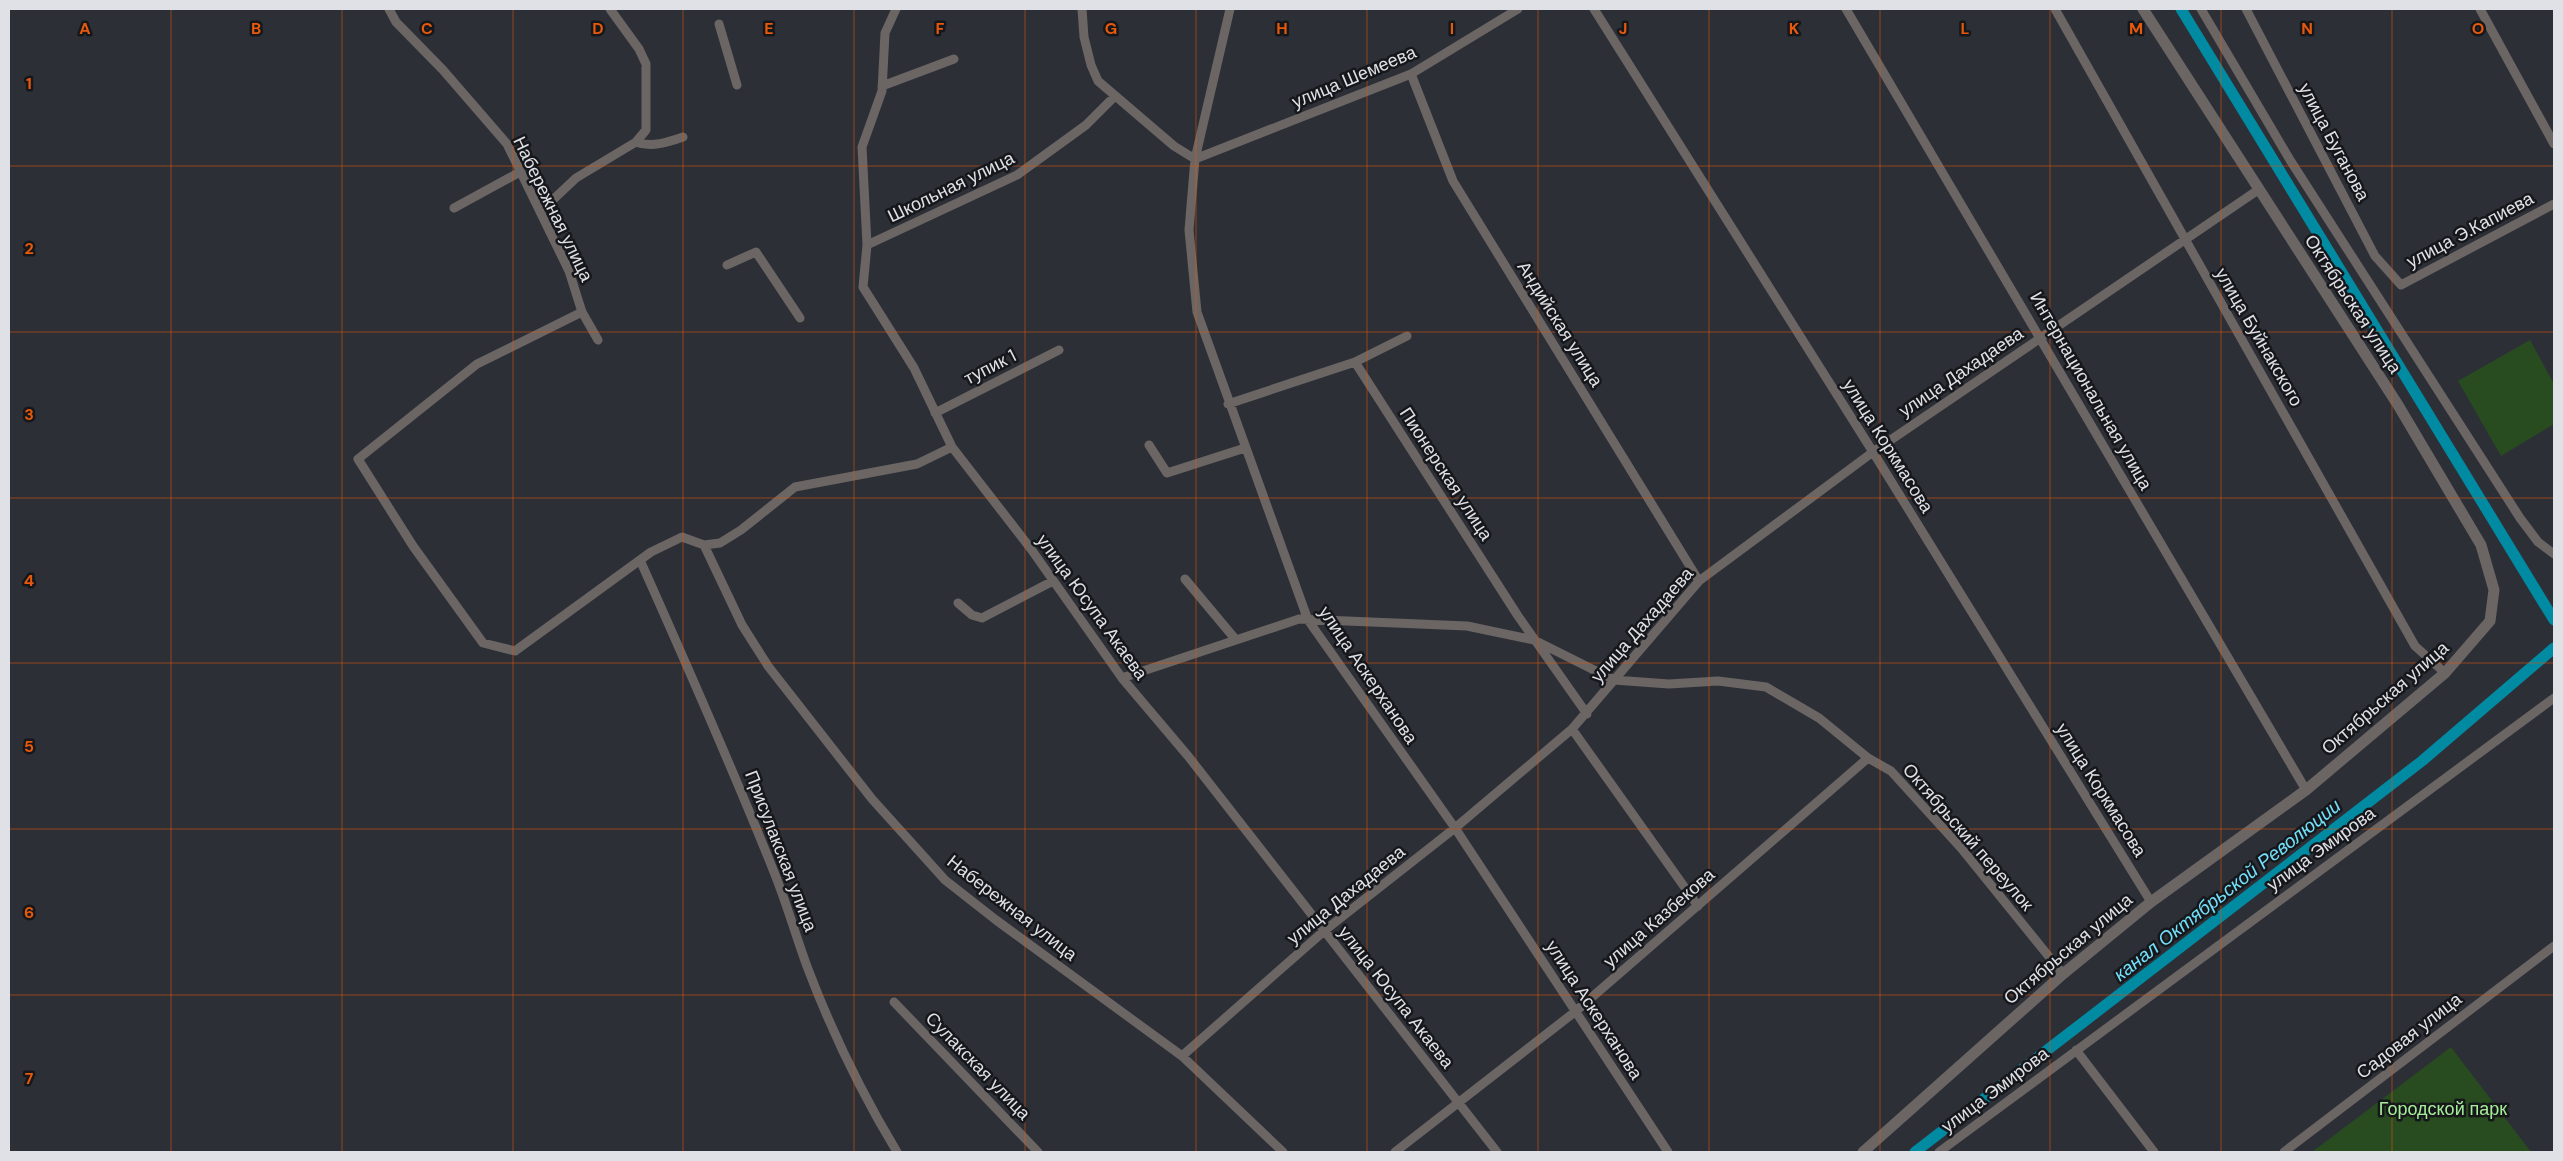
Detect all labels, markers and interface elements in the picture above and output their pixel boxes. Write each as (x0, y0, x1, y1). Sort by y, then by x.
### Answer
text: A (79, 18, 91, 39)
text: B (251, 18, 261, 39)
text: C (421, 18, 433, 39)
text: D (592, 18, 604, 39)
text: E (764, 18, 774, 39)
text: F (936, 18, 945, 39)
text: G (1105, 18, 1117, 39)
text: H (1276, 18, 1288, 39)
text: I (1450, 18, 1454, 39)
text: J (1619, 18, 1627, 39)
text: K (1789, 18, 1800, 39)
text: L (1961, 18, 1970, 39)
text: M (2129, 18, 2143, 39)
text: N (2301, 18, 2313, 39)
text: O (2472, 18, 2484, 39)
street label: улица Шемеева (1288, 40, 1421, 114)
text: 1 (26, 73, 32, 94)
street label: улица Буганова (2293, 79, 2376, 206)
street label: Набережная улица (507, 132, 599, 287)
street label: Школьная улица (884, 146, 1019, 228)
street label: улица Э.Капиева (2402, 186, 2539, 274)
street label: Октябрьская улица (2299, 230, 2407, 379)
text: 2 (24, 238, 34, 259)
street label: Андийская улица (1512, 257, 1609, 392)
street label: улица Буйнакского (2210, 263, 2308, 411)
street label: Интернациональная улица (2024, 288, 2158, 495)
street label: улица Дахадаева (1894, 321, 2029, 423)
street label: тупик 1 (960, 344, 1020, 390)
street label: улица Коркмасова (1837, 375, 1939, 518)
street label: Пионерская улица (1394, 403, 1499, 546)
text: 3 (24, 404, 34, 425)
street label: улица Юсупа Акаева (1031, 529, 1154, 686)
street label: улица Дахадаева (1585, 562, 1699, 688)
text: 4 (24, 570, 34, 591)
street label: улица Аскерханова (1313, 601, 1424, 749)
street label: Октябрьская улица (2316, 635, 2454, 760)
street label: улица Коркмасова (2050, 719, 2152, 862)
text: 5 (24, 736, 34, 757)
street label: Октябрьский переулок (1897, 758, 2039, 916)
street label: Присулакская улица (739, 767, 823, 936)
water label: канал Октябрьской Революции (2108, 793, 2346, 987)
street label: улица Эмирова (2262, 801, 2381, 897)
street label: улица Дахадаева (1282, 839, 1411, 950)
street label: Набережная улица (942, 850, 1083, 967)
street label: улица Казбекова (1598, 862, 1721, 973)
street label: Октябрьская улица (1999, 887, 2138, 1010)
text: 6 (24, 902, 34, 923)
street label: улица Юсупа Акаева (1333, 921, 1460, 1074)
street label: улица Аскерханова (1540, 936, 1649, 1085)
street label: Садовая улица (2352, 987, 2467, 1085)
street label: Сулакская улица (920, 1007, 1036, 1126)
street label: улица Эмирова (1936, 1041, 2054, 1138)
text: 7 (25, 1068, 34, 1089)
park label: Городской парк (2379, 1097, 2507, 1121)

